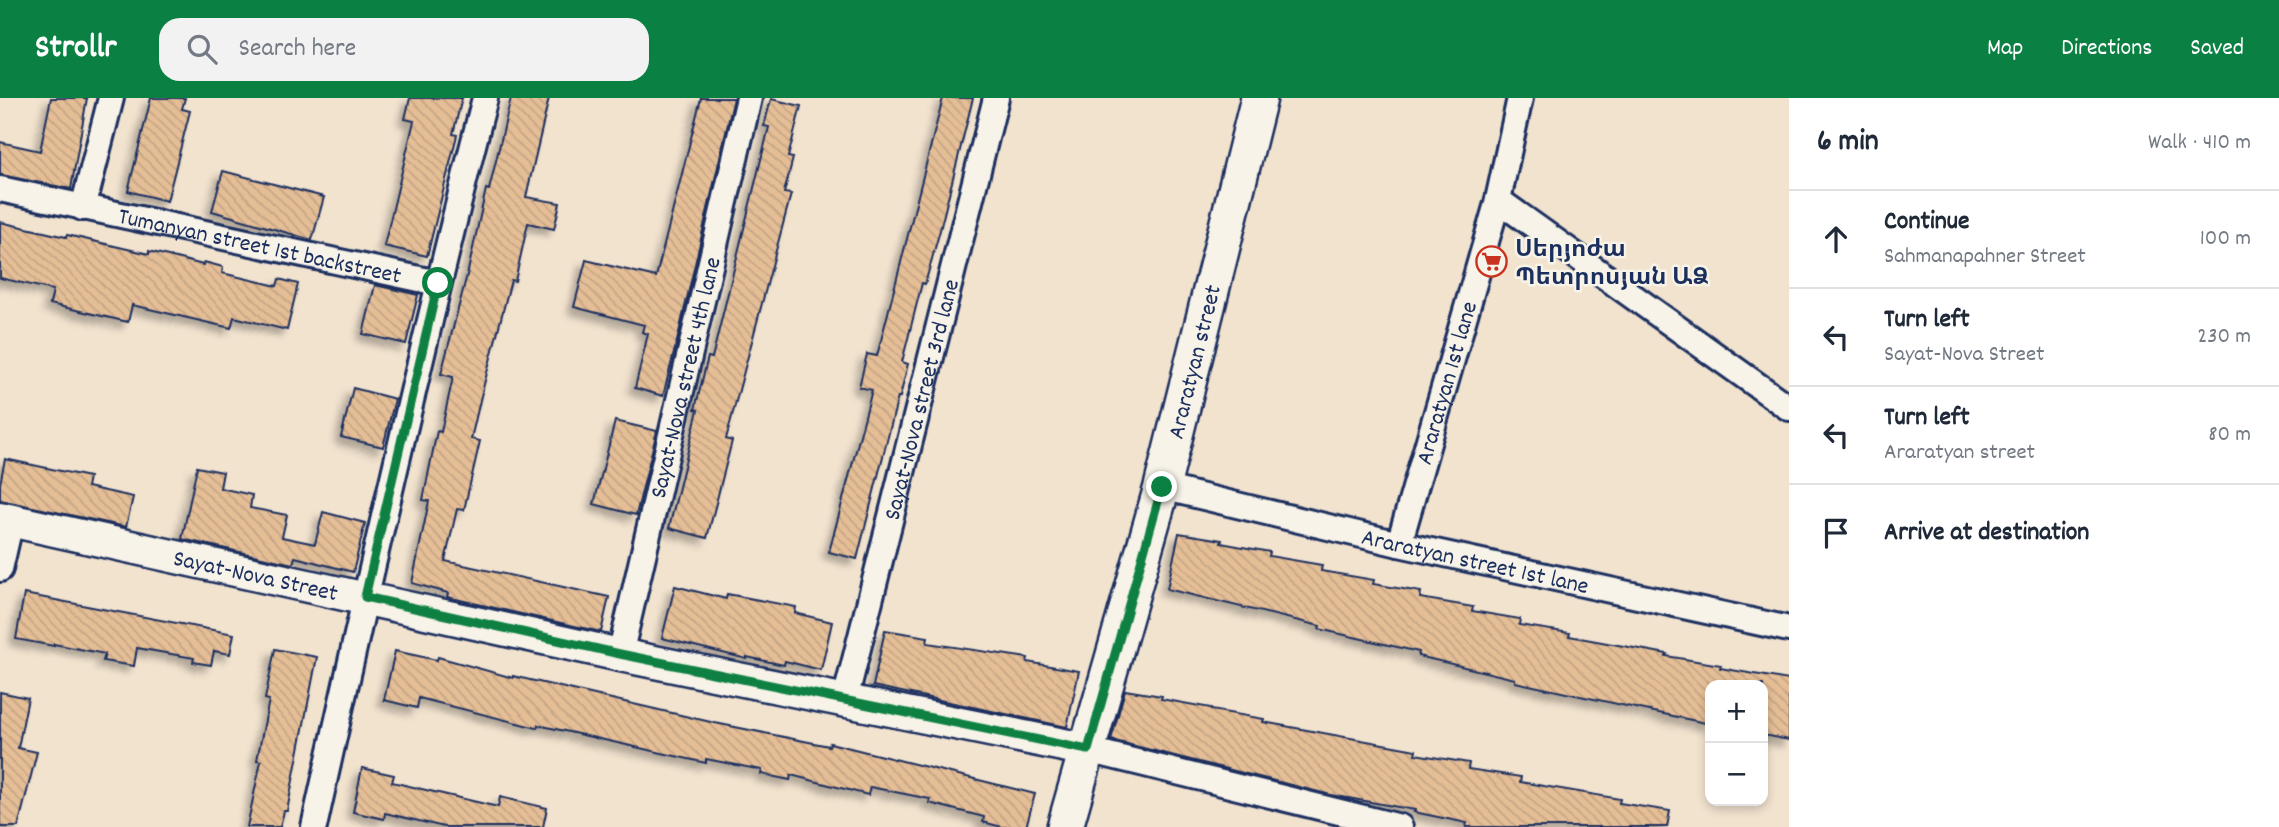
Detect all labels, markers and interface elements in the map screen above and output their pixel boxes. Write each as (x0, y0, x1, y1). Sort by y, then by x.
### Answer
search box (159, 18, 649, 81)
text: Strollr (35, 26, 117, 73)
icon: search (183, 30, 221, 68)
text: Search here (239, 31, 356, 68)
text: Map (1987, 32, 2023, 66)
text: Directions (2061, 32, 2152, 66)
text: Saved (2190, 32, 2244, 66)
text: 6 min (1817, 122, 1879, 165)
text: Walk · 410 m (2148, 127, 2251, 160)
street label: Tumanyan street 1st backstreet (115, 201, 404, 295)
text: Continue (1884, 204, 1969, 241)
icon: ahead (1817, 220, 1855, 258)
text: 100 m (2200, 223, 2251, 256)
place label: Սերյոժա Պետրոսյան ԱՁ (1515, 234, 1709, 296)
text: Sahmanapahner Street (1884, 241, 2086, 274)
supermarket icon: Սերյոժա Պետրոսյան ԱՁ (1475, 245, 1509, 279)
street label: Sayat-Nova street 4th lane (643, 254, 732, 502)
route start (422, 267, 453, 298)
street label: Sayat-Nova street 3rd lane (877, 276, 970, 524)
street label: Araratyan street (1161, 281, 1232, 443)
street label: Araratyan 1st lane (1409, 298, 1488, 469)
text: Turn left (1884, 302, 1970, 339)
icon: left (1817, 318, 1855, 356)
text: 230 m (2197, 321, 2251, 354)
text: Sayat-Nova Street (1884, 339, 2045, 372)
text: Turn left (1884, 400, 1970, 437)
icon: left (1817, 416, 1855, 454)
text: 80 m (2208, 419, 2251, 452)
text: Araratyan street (1884, 437, 2035, 470)
route end (1146, 471, 1177, 502)
icon: arrive (1817, 514, 1855, 552)
text: Arrive at destination (1884, 515, 2089, 552)
street label: Araratyan street 1st lane (1358, 522, 1592, 605)
street label: Sayat-Nova Street (170, 543, 341, 612)
map controls (1705, 680, 1768, 806)
button: + (1705, 680, 1768, 743)
button: − (1705, 743, 1768, 806)

